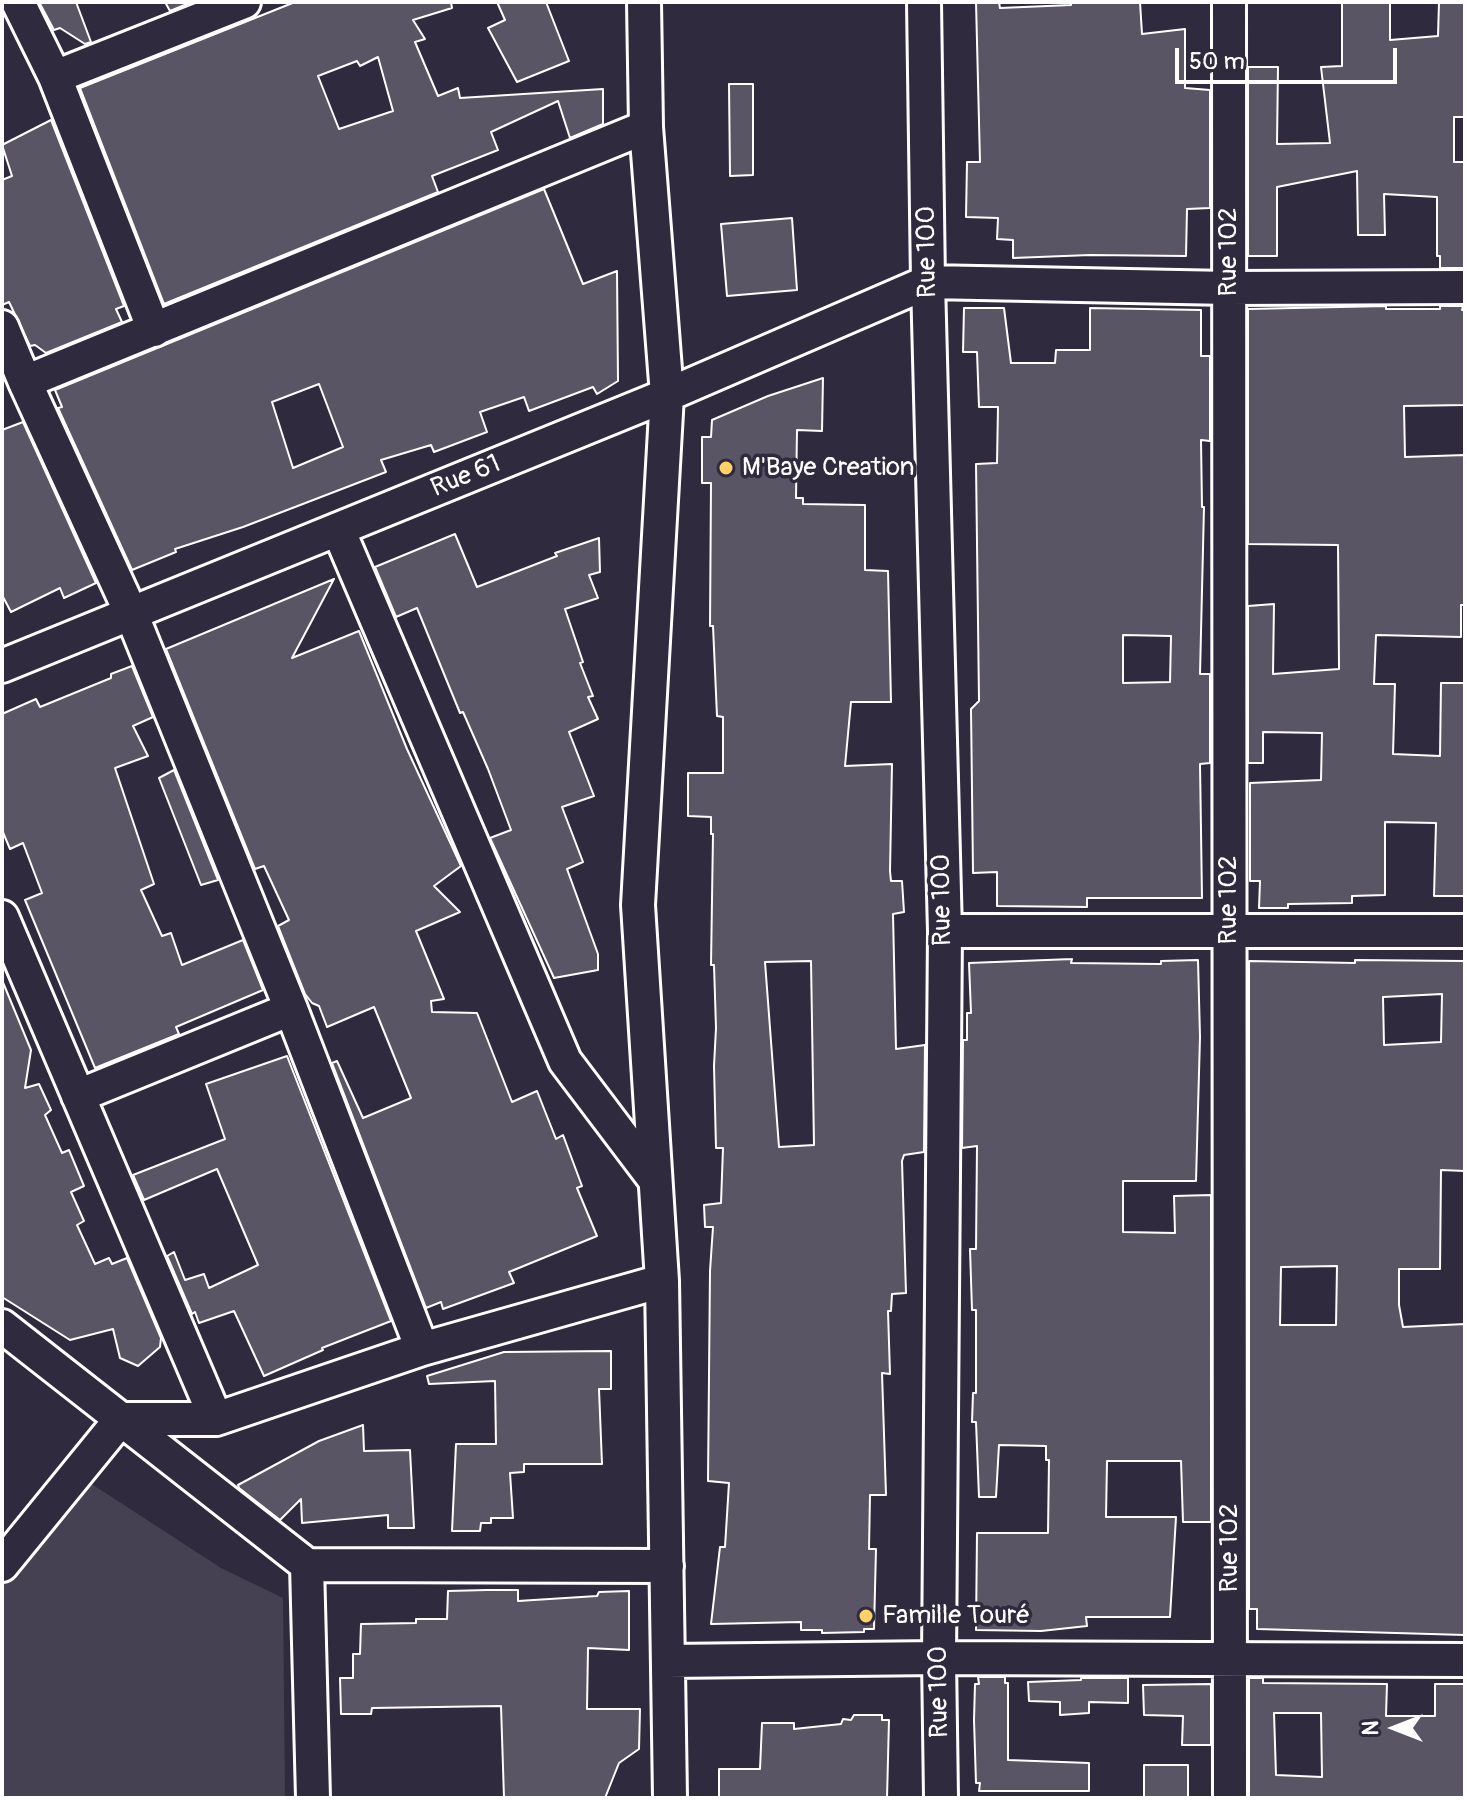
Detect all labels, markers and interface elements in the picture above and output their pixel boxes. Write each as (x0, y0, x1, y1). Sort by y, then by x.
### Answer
scale bar (1179, 32, 1401, 82)
text: 50 m (1189, 47, 1245, 76)
street label: Rue 100 (912, 206, 944, 298)
street label: Rue 102 (1213, 207, 1245, 297)
street label: Rue 61 (427, 449, 505, 505)
place label: M'Baye Creation (742, 452, 914, 484)
marker: M'Baye Creation (717, 459, 735, 477)
street label: Rue 100 (927, 854, 959, 946)
street label: Rue 102 (1213, 855, 1245, 945)
street label: Rue 102 (1214, 1503, 1246, 1593)
place label: Famille Touré (882, 1600, 1030, 1632)
marker: Famille Touré (857, 1607, 875, 1625)
street label: Rue 100 (924, 1646, 956, 1738)
north arrow (1355, 1688, 1435, 1768)
text: N (1357, 1721, 1385, 1735)

